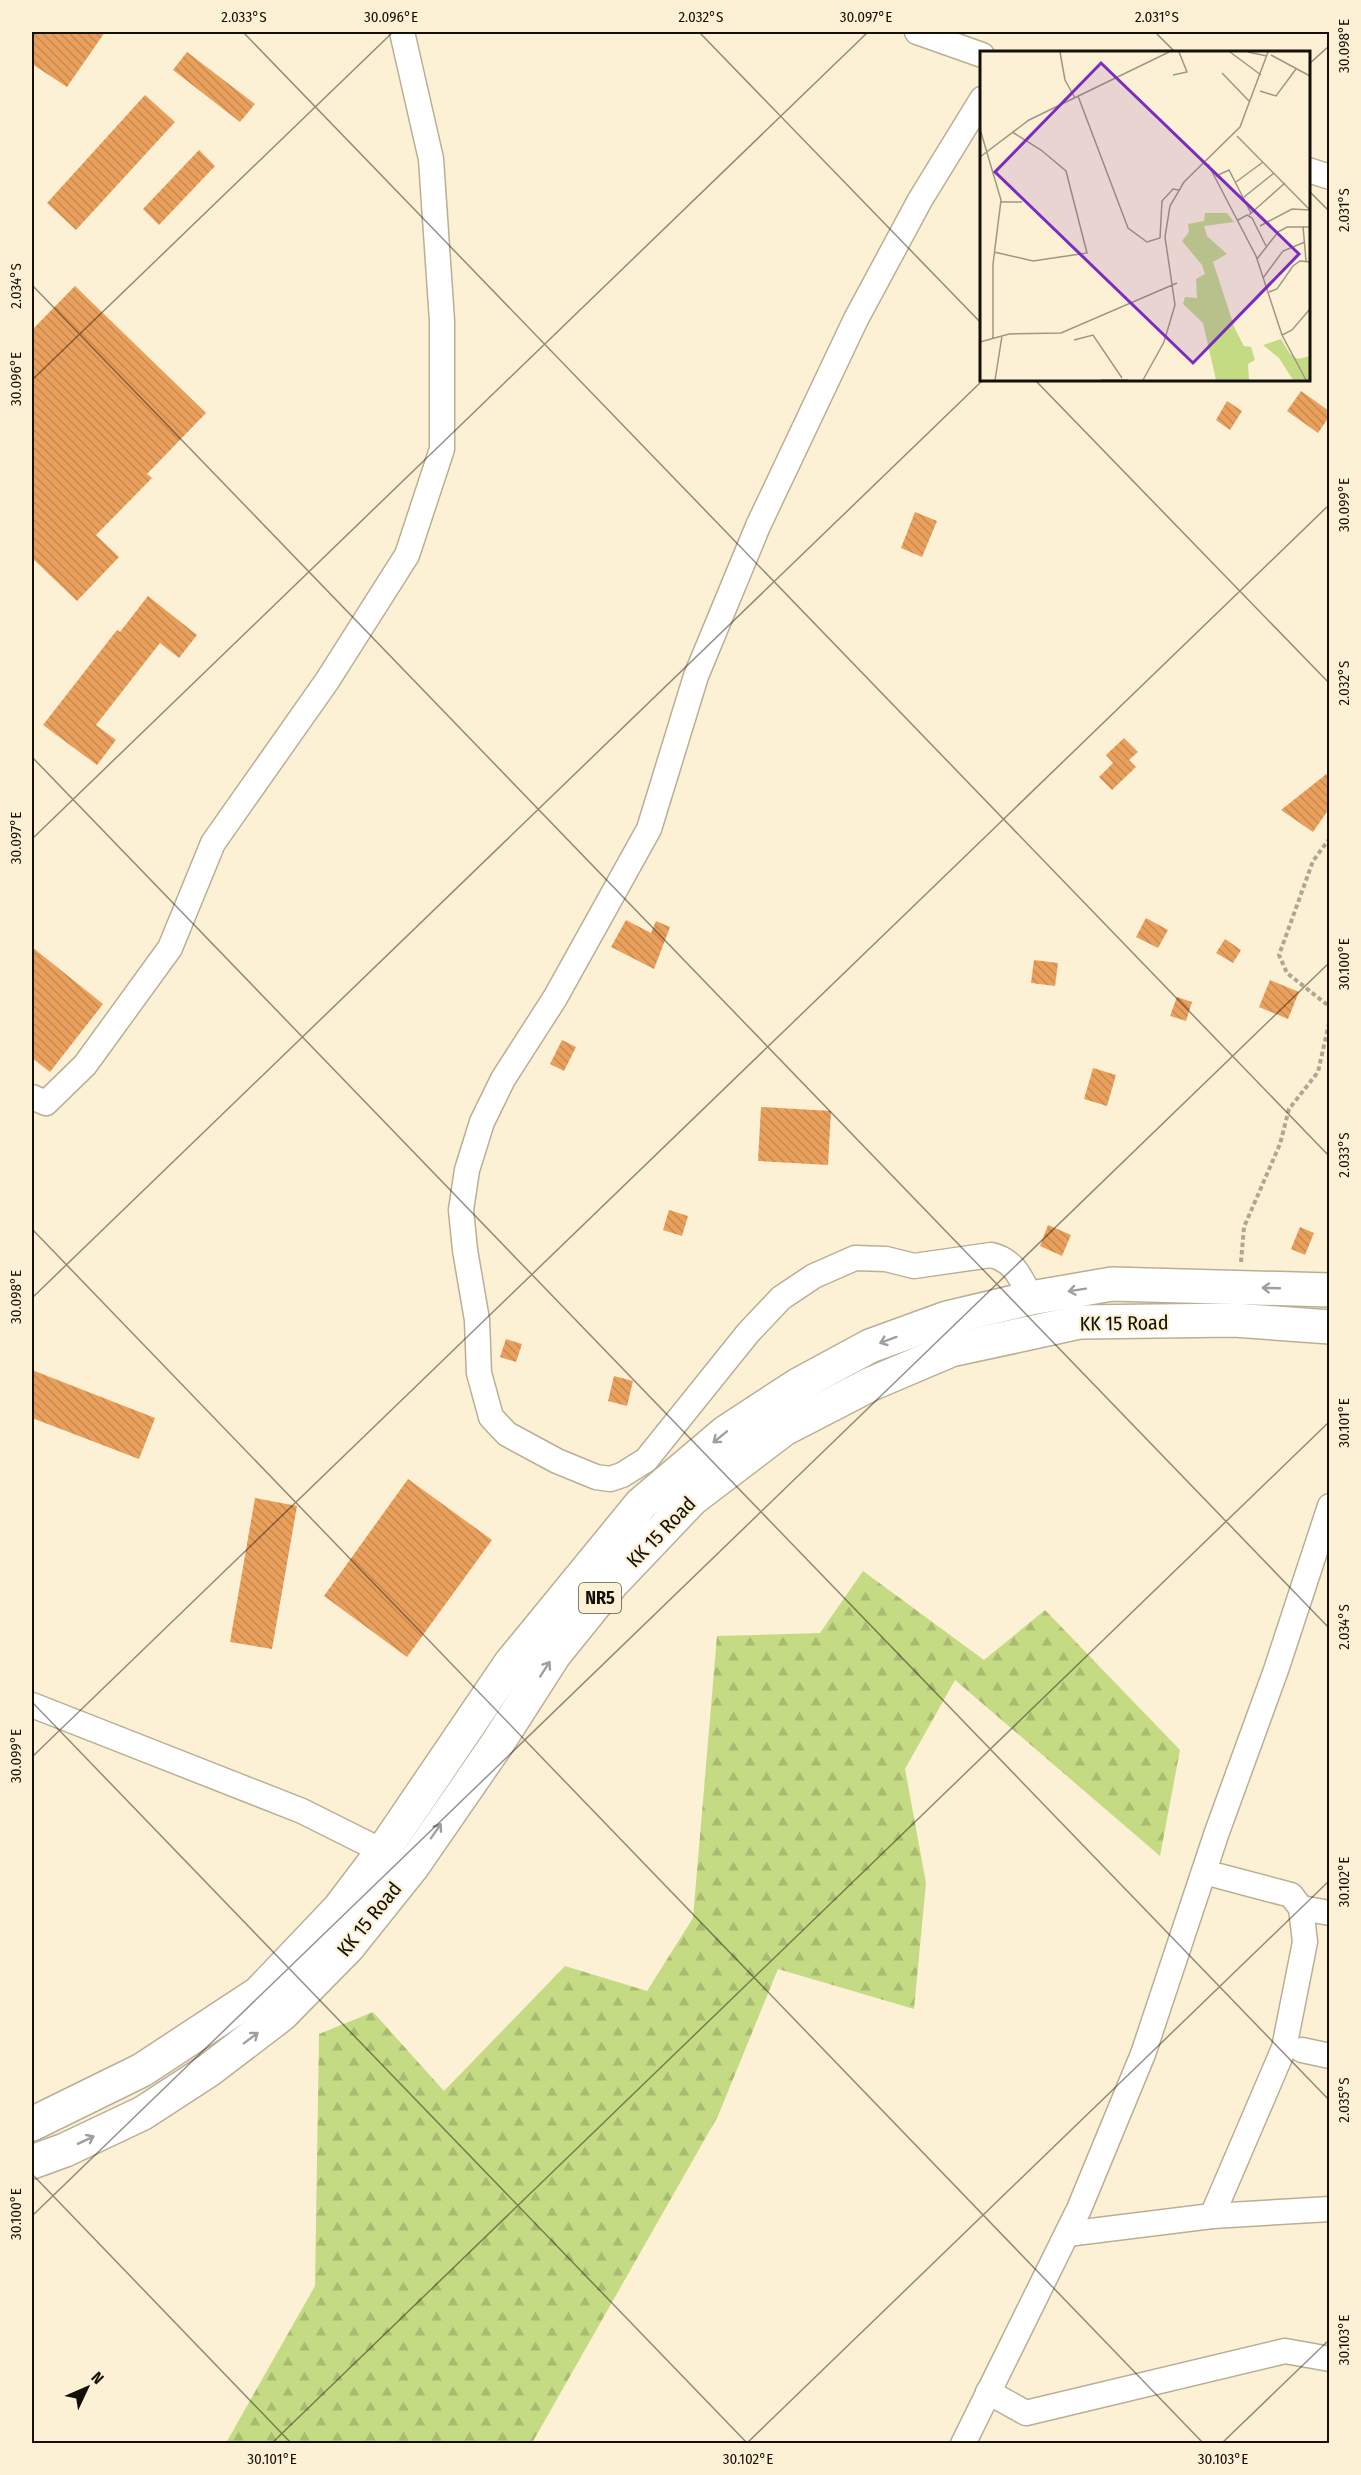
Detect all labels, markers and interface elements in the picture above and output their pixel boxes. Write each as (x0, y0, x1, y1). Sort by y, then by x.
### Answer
text: 2.033°S (221, 8, 267, 26)
text: 30.096°E (364, 8, 418, 26)
text: 2.032°S (678, 8, 724, 26)
text: 30.097°E (840, 8, 892, 26)
text: 2.031°S (1135, 8, 1179, 26)
text: 30.098°E (1335, 19, 1353, 73)
inset map (980, 51, 1310, 381)
text: 2.031°S (1335, 188, 1353, 232)
text: 2.034°S (7, 263, 25, 309)
text: 30.096°E (7, 352, 25, 406)
text: 30.099°E (1335, 478, 1353, 532)
text: 2.032°S (1335, 660, 1353, 706)
text: 30.097°E (7, 812, 25, 864)
text: 30.100°E (1335, 938, 1353, 990)
text: 2.033°S (1335, 1132, 1353, 1178)
text: 30.098°E (7, 1270, 25, 1324)
one-way arrow (1262, 1282, 1282, 1293)
one-way arrow (1067, 1285, 1087, 1296)
street label: KK 15 Road (1079, 1310, 1169, 1336)
one-way arrow (880, 1335, 898, 1346)
text: 30.101°E (1335, 1398, 1353, 1448)
one-way arrow (712, 1431, 728, 1444)
street label: KK 15 Road (621, 1492, 701, 1572)
road number: NR5 (579, 1583, 621, 1613)
text: 2.034°S (1335, 1604, 1353, 1650)
one-way arrow (539, 1661, 551, 1678)
text: 30.099°E (7, 1729, 25, 1783)
one-way arrow (430, 1823, 442, 1840)
text: 30.102°E (1335, 1857, 1353, 1907)
street label: KK 15 Road (332, 1877, 406, 1961)
one-way arrow (243, 2032, 259, 2045)
text: 2.035°S (1335, 2077, 1353, 2123)
one-way arrow (76, 2134, 94, 2146)
text: 30.100°E (7, 2188, 25, 2240)
text: 30.103°E (1335, 2315, 1353, 2365)
north arrow (57, 2358, 117, 2418)
text: N (87, 2368, 108, 2388)
text: 30.101°E (247, 2450, 297, 2468)
text: 30.102°E (723, 2450, 773, 2468)
text: 30.103°E (1198, 2450, 1248, 2468)

